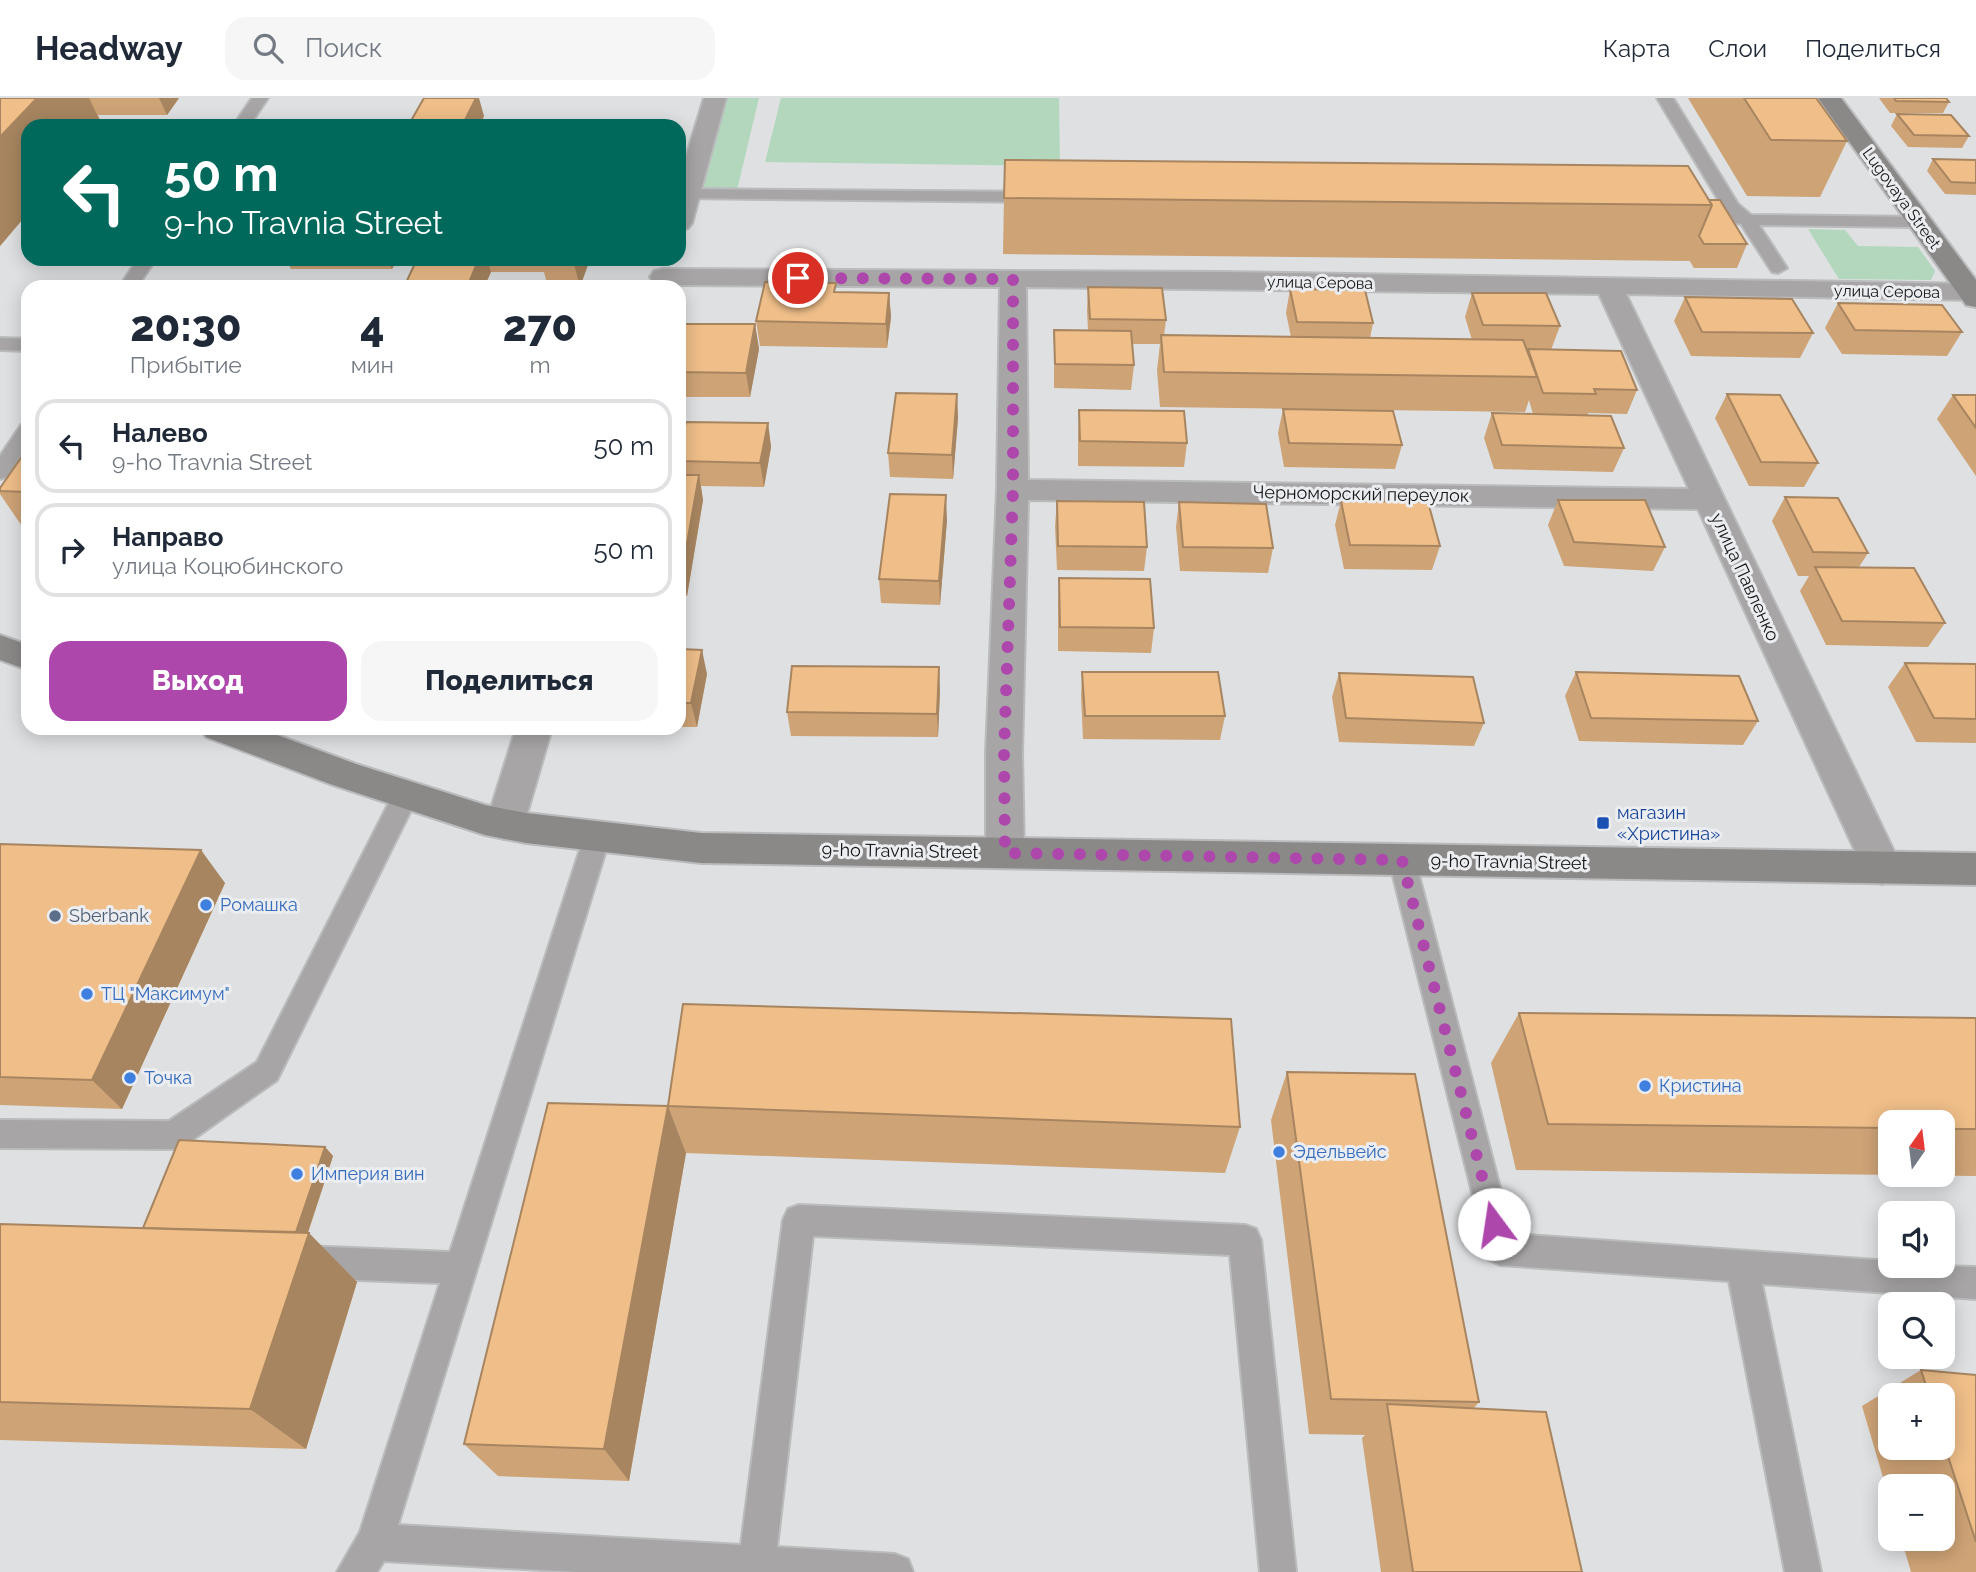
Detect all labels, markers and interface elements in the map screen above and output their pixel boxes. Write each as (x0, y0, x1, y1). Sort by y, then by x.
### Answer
search box (225, 17, 715, 80)
text: Headway (35, 29, 183, 68)
icon: search (249, 29, 287, 67)
text: Поиск (305, 33, 382, 63)
text: Карта (1603, 34, 1670, 63)
text: Слои (1708, 34, 1767, 63)
text: Поделиться (1805, 34, 1941, 63)
street label: Lugovaya Street (1859, 144, 1945, 253)
text: 50 m (164, 145, 279, 202)
icon: left (49, 147, 140, 238)
text: 9-ho Travnia Street (164, 204, 443, 241)
pin (768, 248, 828, 308)
icon: arrive (779, 259, 817, 297)
street label: улица Серова (1267, 272, 1373, 293)
street label: улица Серова (1834, 281, 1940, 302)
text: 20:30 (130, 302, 242, 351)
text: 4 (360, 302, 384, 351)
text: 270 (503, 302, 577, 351)
text: Прибытие (130, 351, 242, 378)
text: мин (351, 351, 394, 378)
text: m (529, 351, 551, 378)
text: Налево (112, 418, 208, 448)
icon: left (53, 427, 91, 465)
text: 50 m (593, 431, 654, 461)
text: 9-ho Travnia Street (112, 448, 312, 475)
street label: Черноморский переулок (1253, 481, 1469, 506)
street label: улица Павленко (1707, 509, 1784, 644)
text: Направо (112, 522, 223, 552)
icon: right (53, 531, 91, 569)
text: 50 m (593, 535, 654, 565)
text: улица Коцюбинского (112, 552, 343, 579)
button: Выход (49, 641, 347, 721)
button: Поделиться (361, 641, 658, 721)
place label: магазин «Христина» (1617, 802, 1720, 844)
marker: магазин «Христина» (1595, 815, 1611, 831)
street label: 9-ho Travnia Street (821, 839, 979, 862)
street label: 9-ho Travnia Street (1430, 850, 1588, 873)
place label: Ромашка (220, 894, 298, 915)
marker: Ромашка (198, 897, 214, 913)
place label: Sberbank (69, 905, 149, 926)
marker: Sberbank (47, 908, 63, 924)
place label: ТЦ "Максимум" (101, 983, 230, 1004)
marker: ТЦ "Максимум" (79, 986, 95, 1002)
place label: Точка (144, 1067, 192, 1088)
marker: Точка (122, 1070, 138, 1086)
place label: Кристина (1659, 1075, 1742, 1096)
marker: Кристина (1637, 1078, 1653, 1094)
north arrow (1878, 1110, 1955, 1186)
map controls (1878, 1110, 1955, 1551)
place label: Эдельвейс (1293, 1141, 1387, 1162)
marker: Эдельвейс (1271, 1144, 1287, 1160)
place label: Империя вин (311, 1163, 425, 1184)
marker: Империя вин (289, 1166, 305, 1182)
position arrow (1457, 1187, 1531, 1261)
button: sound (1878, 1201, 1955, 1278)
button: search (1878, 1292, 1955, 1369)
button: + (1878, 1383, 1955, 1460)
button: − (1878, 1474, 1955, 1551)

